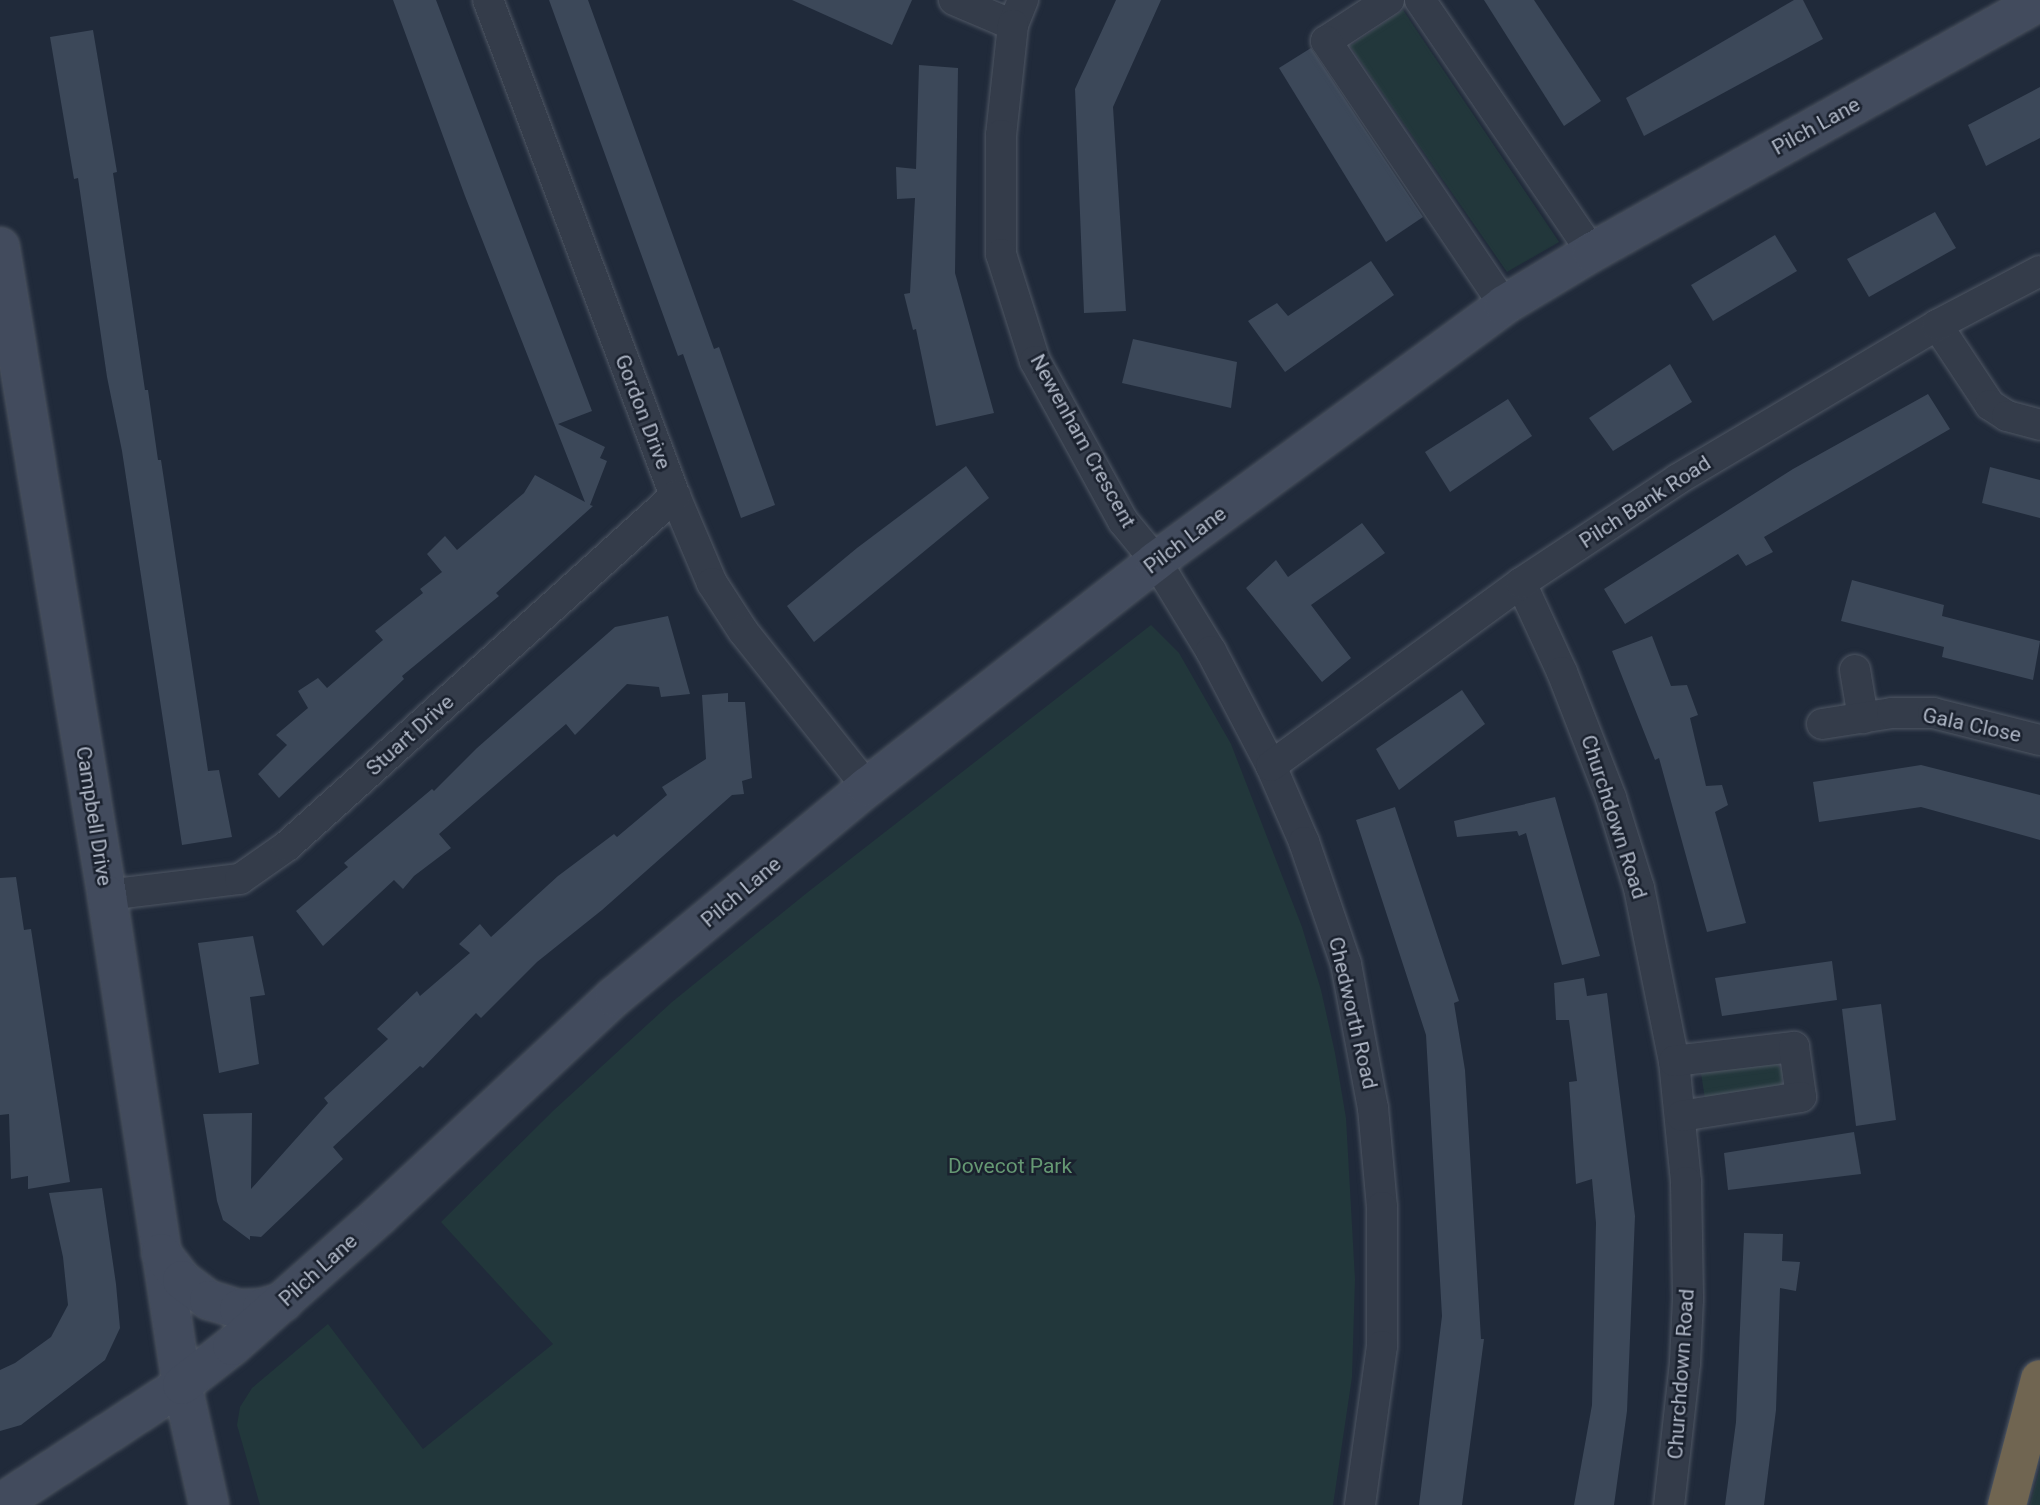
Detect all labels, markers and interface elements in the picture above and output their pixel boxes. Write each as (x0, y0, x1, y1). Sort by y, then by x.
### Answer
street label: Pilch Lane (1768, 92, 1864, 160)
street label: Newenham Crescent (1025, 350, 1141, 532)
street label: Gordon Drive (610, 351, 676, 473)
street label: Pilch Bank Road (1575, 450, 1715, 554)
street label: Pilch Lane (1139, 501, 1231, 579)
street label: Stuart Drive (361, 689, 459, 781)
street label: Gala Close (1920, 702, 2024, 748)
street label: Churchdown Road (1576, 732, 1652, 902)
street label: Campbell Drive (71, 744, 117, 888)
street label: Pilch Lane (696, 851, 786, 933)
street label: Chedworth Road (1323, 934, 1383, 1092)
park label: Dovecot Park (948, 1153, 1072, 1179)
street label: Pilch Lane (274, 1228, 362, 1312)
street label: Churchdown Road (1662, 1288, 1700, 1460)

